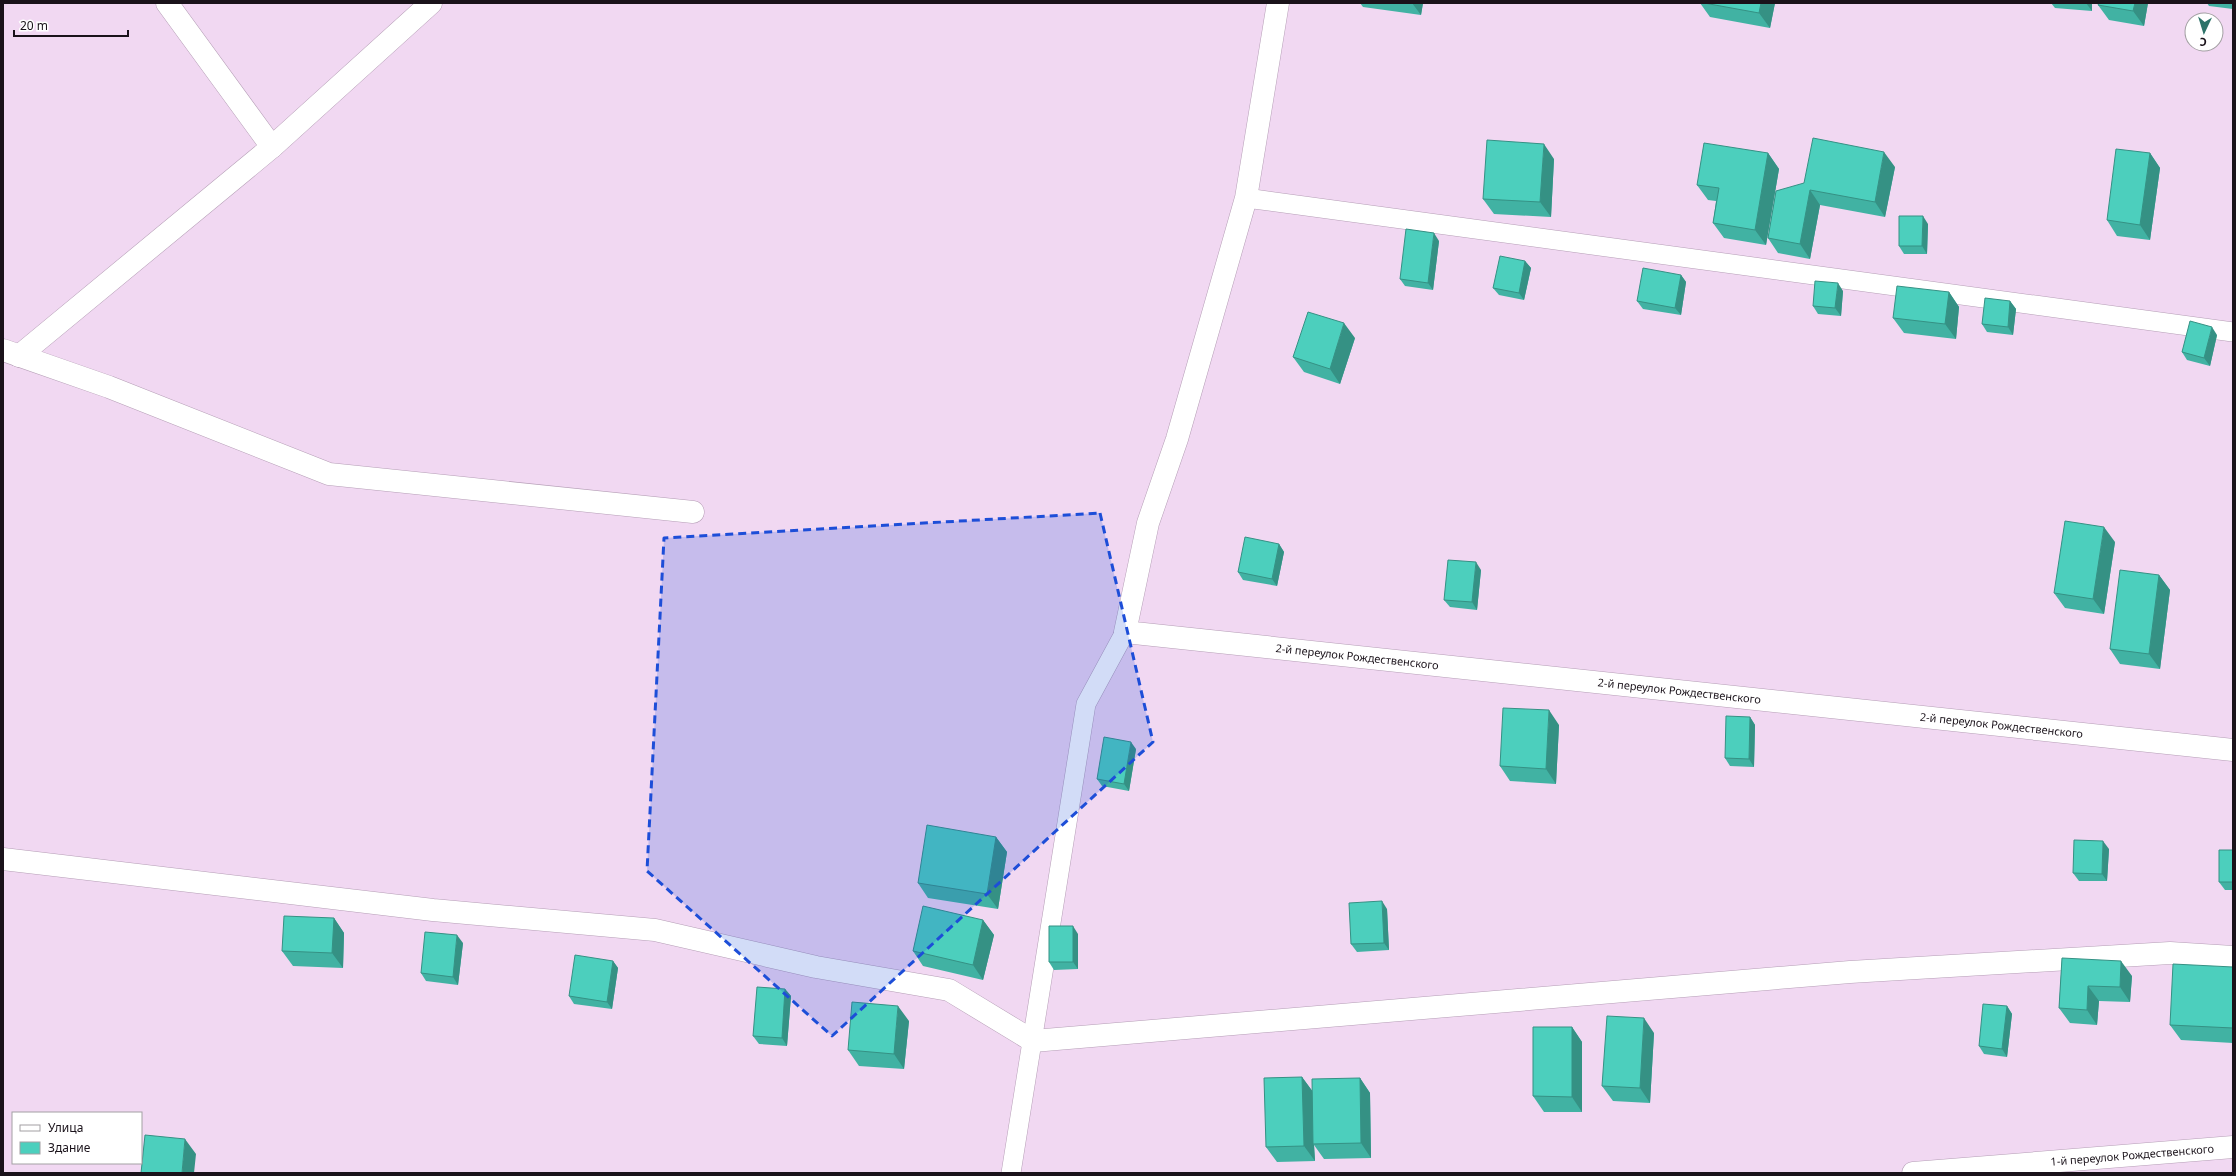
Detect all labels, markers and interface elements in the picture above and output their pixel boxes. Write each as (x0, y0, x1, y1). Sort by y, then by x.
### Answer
scale bar (14, 12, 128, 38)
north arrow (2184, 12, 2224, 52)
text: 20 m (20, 17, 48, 34)
text: С (2199, 35, 2207, 50)
street label: 2-й переулок Рождественского (1275, 640, 1440, 672)
street label: 2-й переулок Рождественского (1597, 674, 1762, 707)
street label: 2-й переулок Рождественского (1919, 709, 2084, 741)
legend (12, 1112, 142, 1164)
text: Улица (48, 1119, 83, 1136)
text: Здание (48, 1139, 91, 1156)
street label: 1-й переулок Рождественского (2050, 1141, 2215, 1169)

